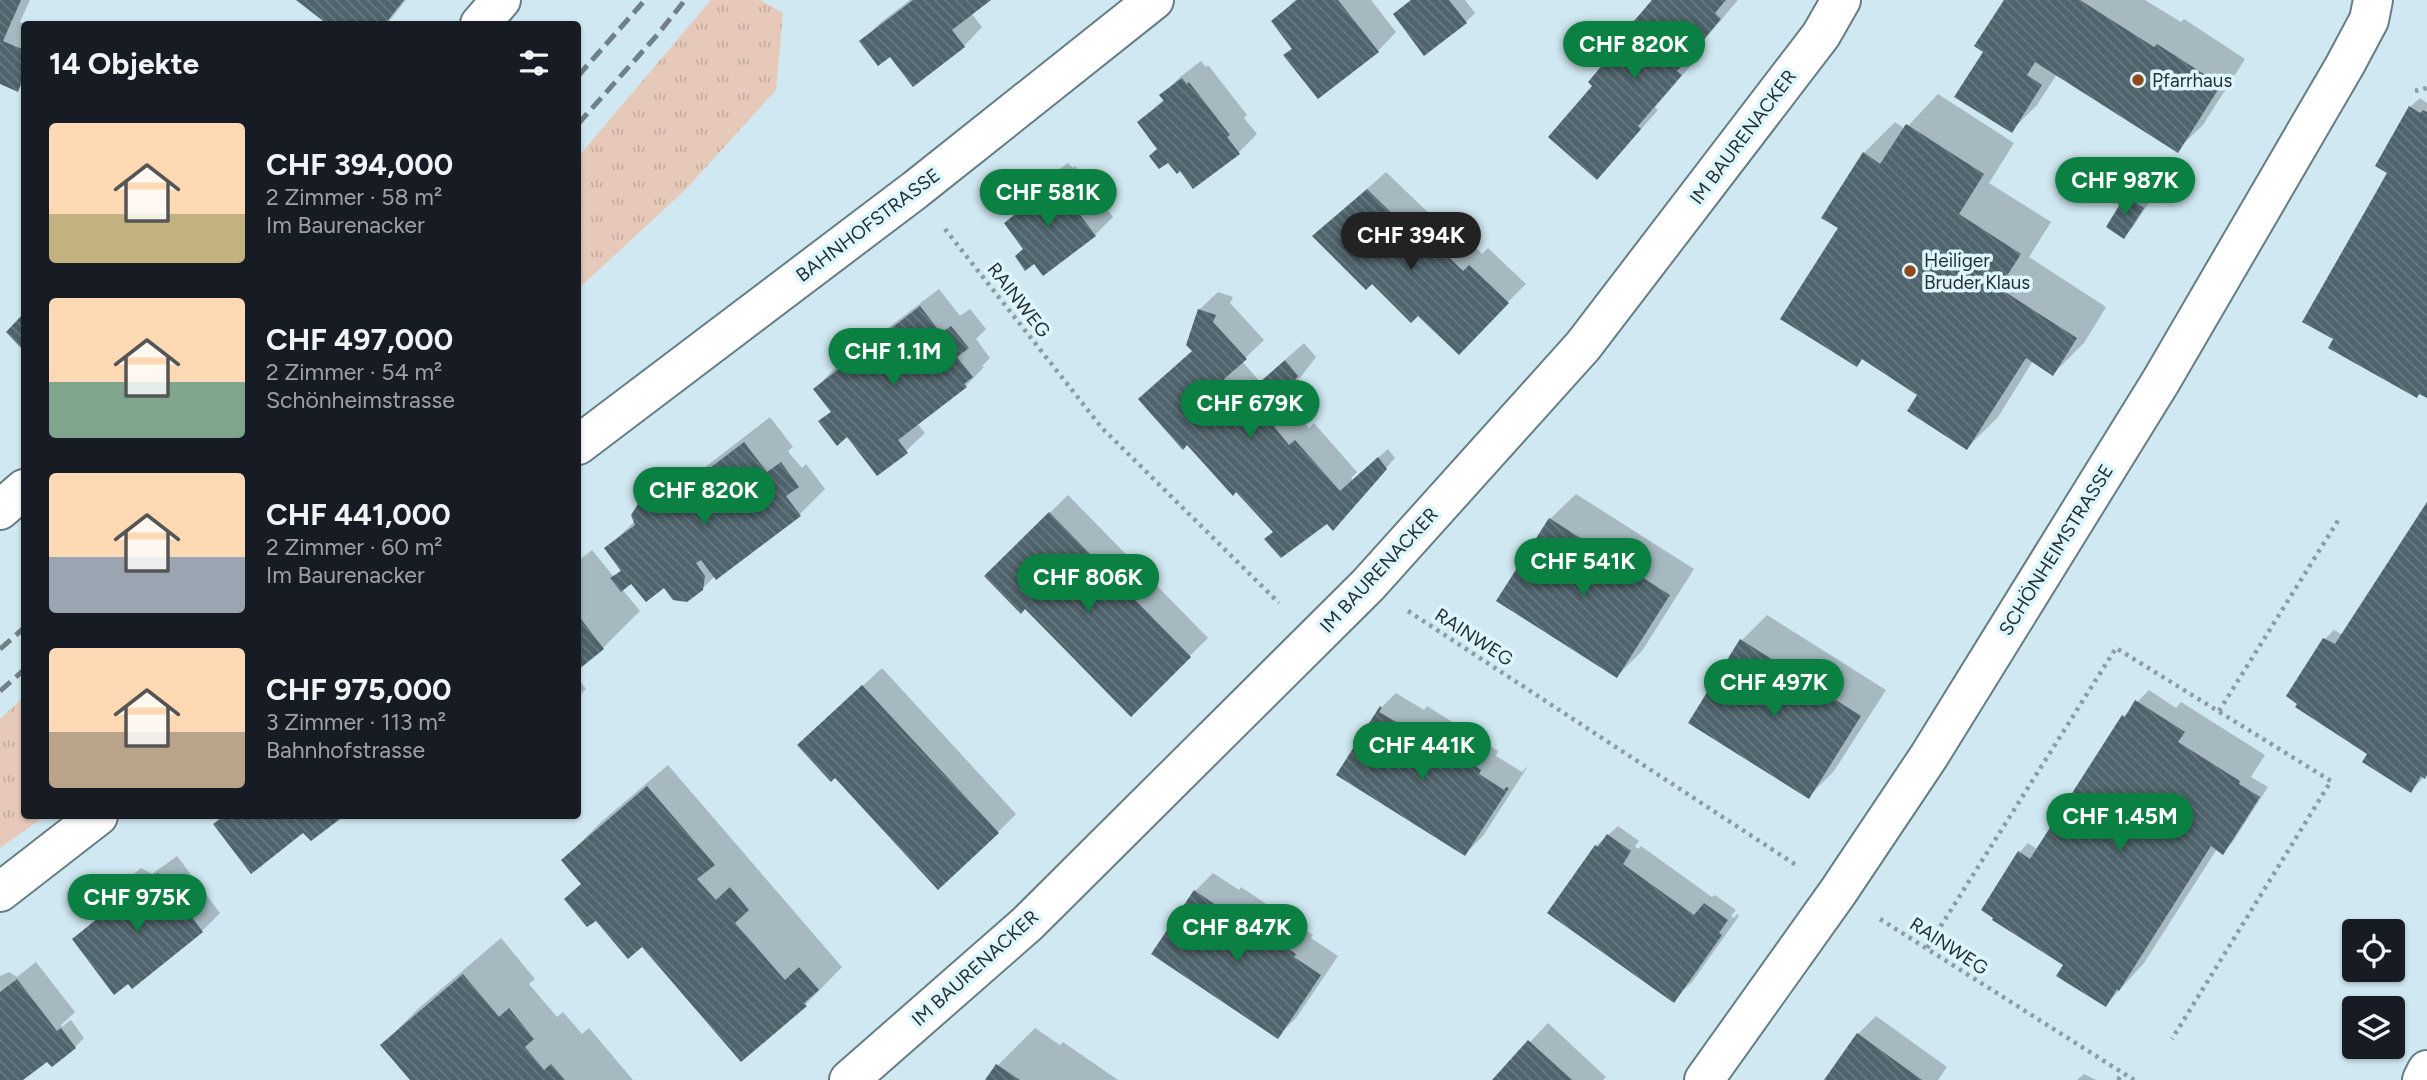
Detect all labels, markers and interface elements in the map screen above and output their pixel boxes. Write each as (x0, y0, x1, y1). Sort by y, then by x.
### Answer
pin: CHF 820K (1562, 22, 1706, 81)
text: CHF 820K (1579, 30, 1689, 58)
icon: filters (515, 44, 553, 82)
text: 14 Objekte (49, 45, 199, 82)
street label: IM BAURENACKER (1685, 65, 1801, 209)
place label: Pfarrhaus (2152, 69, 2232, 92)
marker: Pfarrhaus (2130, 72, 2146, 88)
text: CHF 394,000 (266, 146, 453, 183)
icon: home (105, 151, 189, 235)
pin: CHF 987K (2053, 158, 2197, 217)
street label: BAHNHOFSTRASSE (791, 163, 945, 287)
text: CHF 987K (2071, 166, 2179, 194)
pin: CHF 581K (976, 170, 1120, 229)
text: CHF 581K (996, 178, 1100, 206)
text: 2 Zimmer · 58 m² (266, 183, 442, 211)
text: Im Baurenacker (266, 211, 425, 239)
pin: CHF 394K (1339, 212, 1483, 272)
text: CHF 394K (1357, 221, 1465, 249)
place label: Heiliger Bruder Klaus (1924, 249, 2030, 294)
street label: RAINWEG (983, 258, 1055, 342)
marker: Heiliger Bruder Klaus (1902, 263, 1918, 279)
text: CHF 497,000 (266, 321, 453, 358)
icon: home (105, 326, 189, 410)
pin: CHF 1.1M (821, 328, 965, 388)
text: CHF 1.1M (845, 337, 941, 365)
text: 2 Zimmer · 54 m² (266, 358, 442, 386)
pin: CHF 679K (1178, 380, 1322, 440)
text: Schönheimstrasse (266, 386, 455, 414)
text: CHF 679K (1197, 389, 1303, 417)
street label: SCHÖNHEIMSTRASSE (1994, 460, 2118, 640)
pin: CHF 820K (632, 468, 776, 527)
text: CHF 820K (649, 476, 759, 504)
text: CHF 441,000 (266, 496, 451, 533)
icon: home (105, 501, 189, 585)
street label: IM BAURENACKER (1315, 503, 1443, 637)
text: 2 Zimmer · 60 m² (266, 533, 443, 561)
pin: CHF 541K (1511, 538, 1655, 598)
text: CHF 541K (1530, 547, 1636, 575)
pin: CHF 806K (1016, 554, 1160, 614)
text: Im Baurenacker (266, 561, 425, 589)
text: CHF 806K (1033, 563, 1143, 591)
street label: RAINWEG (1431, 603, 1517, 671)
pin: CHF 497K (1702, 660, 1846, 719)
text: CHF 497K (1720, 668, 1828, 696)
text: CHF 975,000 (266, 671, 452, 708)
icon: home (105, 676, 189, 760)
text: 3 Zimmer · 113 m² (266, 708, 446, 736)
pin: CHF 441K (1350, 722, 1494, 782)
text: CHF 441K (1369, 731, 1475, 759)
text: Bahnhofstrasse (266, 736, 425, 764)
pin: CHF 1.45M (2040, 794, 2200, 853)
text: CHF 1.45M (2062, 802, 2178, 830)
pin: CHF 975K (65, 874, 209, 934)
text: CHF 975K (84, 883, 190, 911)
pin: CHF 847K (1165, 904, 1309, 964)
street label: IM BAURENACKER (907, 905, 1043, 1031)
street label: RAINWEG (1906, 912, 1992, 980)
text: CHF 847K (1183, 913, 1291, 941)
map controls (2342, 919, 2405, 1059)
button: locate (2342, 919, 2405, 982)
button: layers (2342, 996, 2405, 1059)

